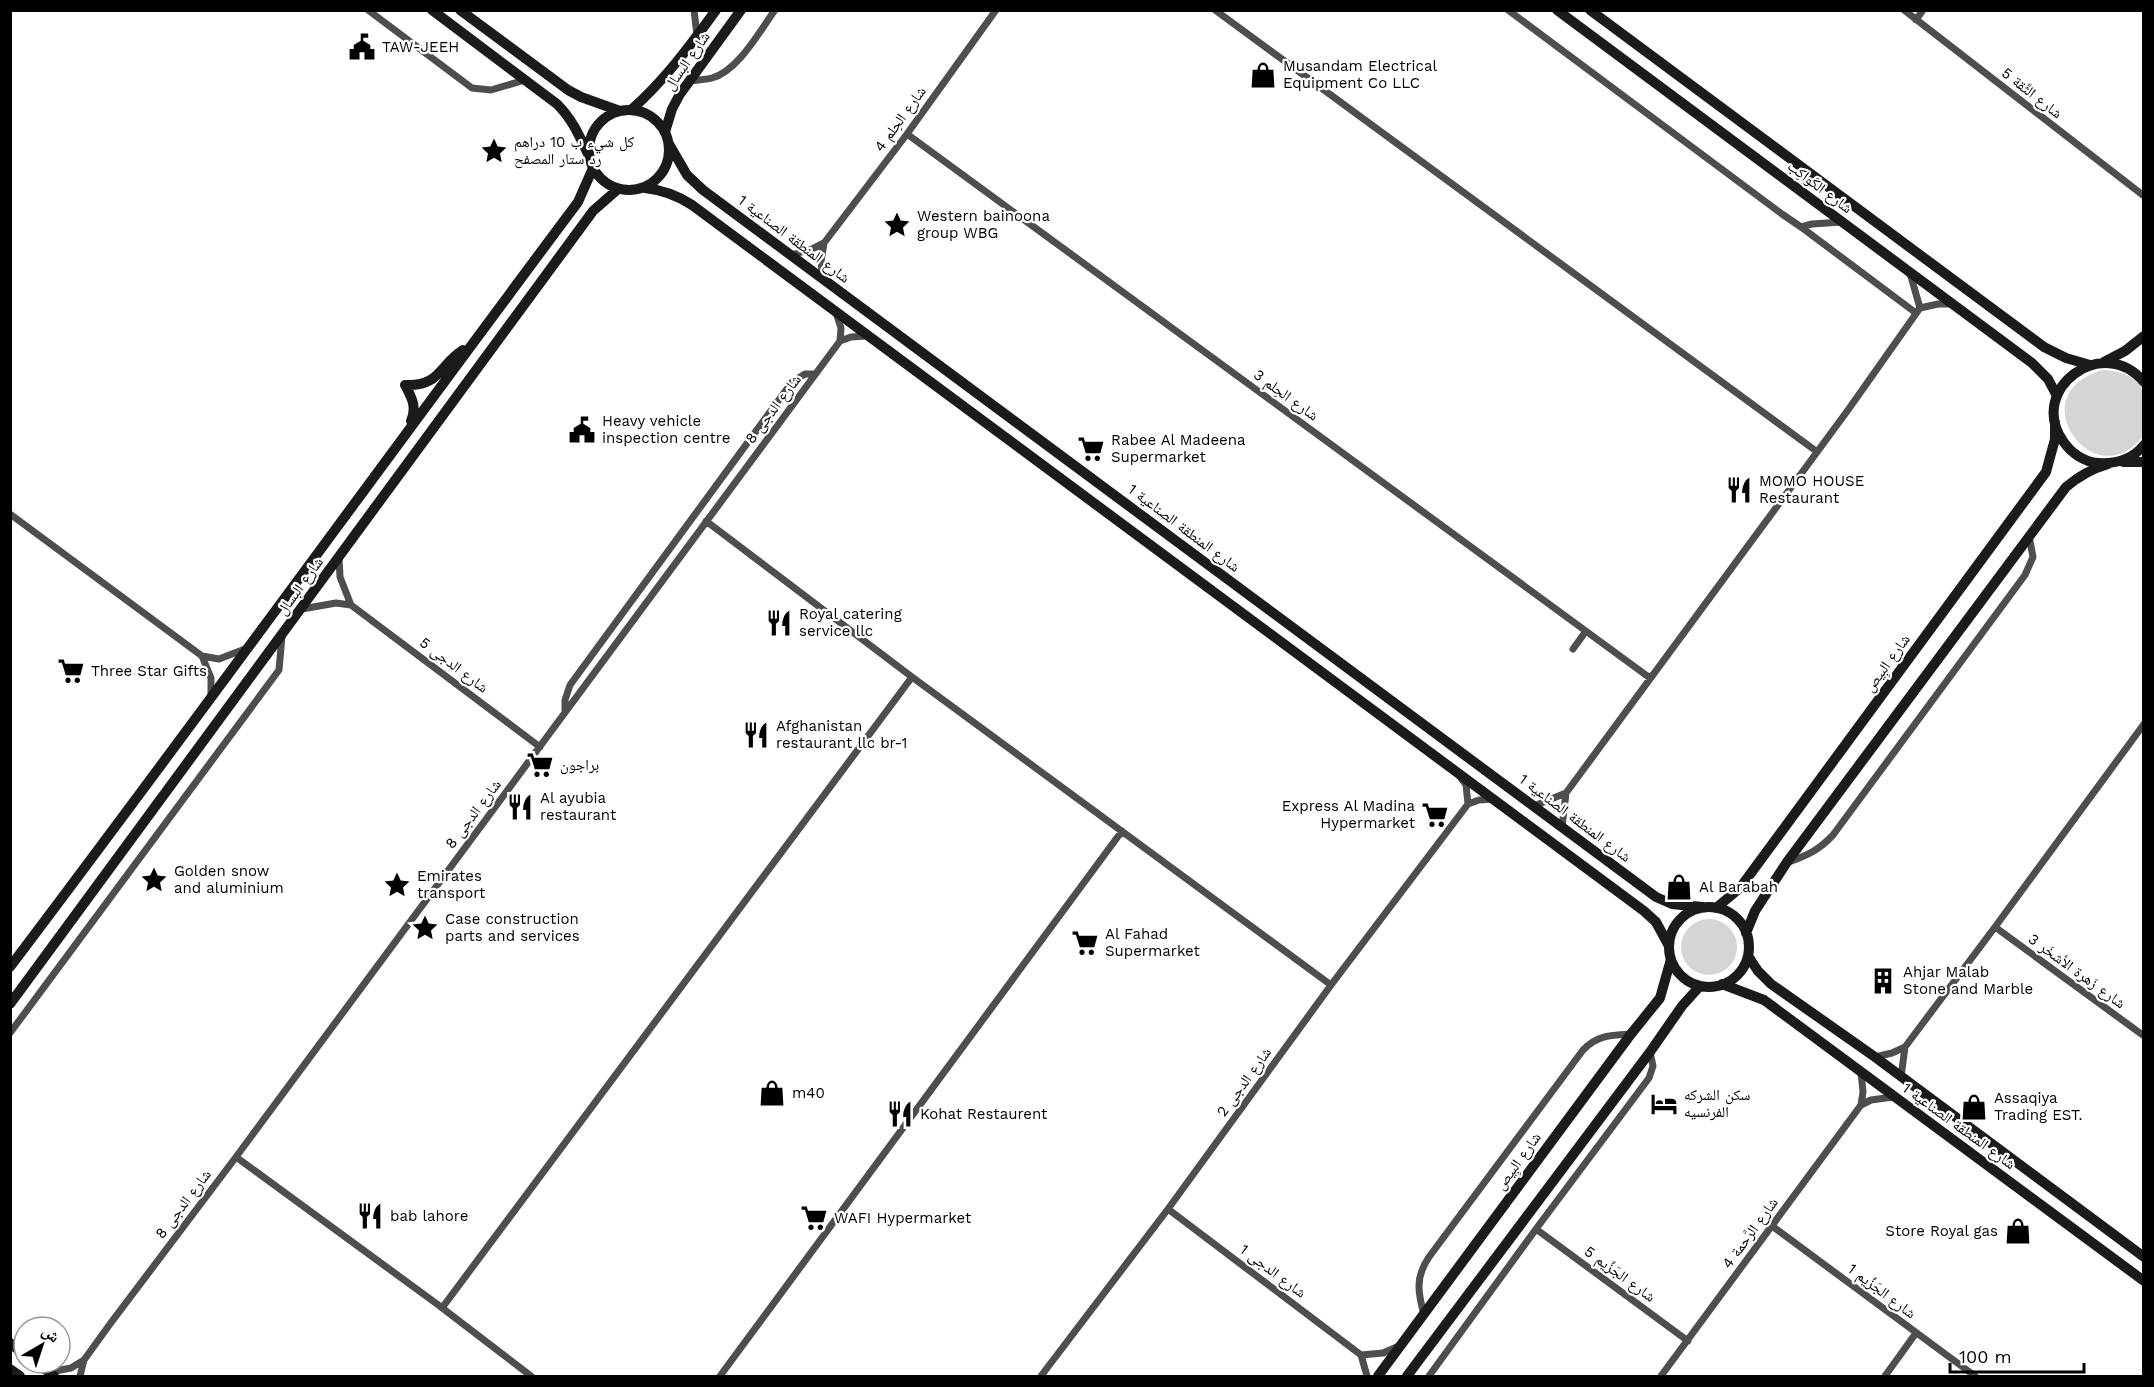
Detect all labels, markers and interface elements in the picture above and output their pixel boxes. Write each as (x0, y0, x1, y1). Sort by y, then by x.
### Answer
street label: شارع البسال (660, 28, 715, 94)
public building icon: TAW-JEEH (347, 32, 377, 62)
place label: TAW-JEEH (382, 38, 459, 56)
place label: Musandam Electrical Equipment Co LLC (1283, 57, 1437, 92)
shop icon: Musandam Electrical Equipment Co LLC (1248, 60, 1278, 90)
street label: شارع الثِّقة 5 (1997, 64, 2066, 123)
street label: شارع الحِلم 4 (870, 83, 931, 156)
place label: كل شيء ب 10 دراهم رد ستار المصفح (514, 133, 634, 169)
place icon: كل شيء ب 10 دراهم رد ستار المصفح (479, 136, 509, 166)
street label: شارع الكَواكِب (1783, 157, 1856, 218)
street label: شارع المنطقة الصناعية 1 (734, 191, 854, 288)
place label: Western bainoona group WBG (917, 207, 1050, 242)
place icon: Western bainoona group WBG (882, 210, 912, 240)
street label: شارع الحِلم 3 (1249, 365, 1322, 425)
street label: شارع الدجى 8 (741, 371, 806, 448)
place label: Heavy vehicle inspection centre (602, 412, 730, 447)
public building icon: Heavy vehicle inspection centre (567, 415, 597, 445)
place label: Rabee Al Madeena Supermarket (1111, 431, 1246, 466)
supermarket icon: Rabee Al Madeena Supermarket (1076, 434, 1106, 464)
place label: MOMO HOUSE Restaurant (1759, 472, 1864, 507)
restaurant icon: MOMO HOUSE Restaurant (1724, 475, 1754, 505)
street label: شارع المنطقة الصناعية 1 (1124, 480, 1244, 577)
street label: شارع البسال (273, 553, 328, 619)
place label: Royal catering service llc (799, 605, 902, 640)
restaurant icon: Royal catering service llc (764, 608, 794, 638)
street label: شارع البِيص (1860, 631, 1916, 696)
street label: شارع الدجى 5 (416, 633, 492, 697)
supermarket icon: Three Star Gifts (56, 656, 86, 686)
place label: Three Star Gifts (91, 662, 207, 680)
place label: Afghanistan restaurant llc br-1 (776, 717, 907, 752)
restaurant icon: Afghanistan restaurant llc br-1 (741, 720, 771, 750)
supermarket icon: براجون (525, 750, 555, 780)
place label: براجون (560, 756, 599, 775)
street label: شارع المنطقة الصناعية 1 (1515, 770, 1635, 867)
street label: شارع الدجى 8 (441, 776, 506, 853)
place label: Al ayubia restaurant (540, 789, 617, 824)
restaurant icon: Al ayubia restaurant (505, 792, 535, 822)
place label: Express Al Madina Hypermarket (1282, 797, 1416, 832)
supermarket icon: Express Al Madina Hypermarket (1420, 800, 1450, 830)
place label: Golden snow and aluminium (174, 862, 284, 897)
place icon: Golden snow and aluminium (139, 865, 169, 895)
place label: Emirates transport (417, 867, 486, 902)
place icon: Emirates transport (382, 870, 412, 900)
shop icon: Al Barabah (1664, 872, 1694, 902)
place label: Al Barabah (1699, 878, 1778, 896)
place label: Case construction parts and services (445, 910, 580, 945)
place icon: Case construction parts and services (410, 913, 440, 943)
place label: Al Fahad Supermarket (1105, 925, 1201, 960)
supermarket icon: Al Fahad Supermarket (1070, 928, 1100, 958)
street label: شارع زَهرة الأشخَر 3 (2024, 930, 2129, 1013)
place label: Ahjar Malab Stone and Marble (1903, 963, 2033, 998)
building icon: Ahjar Malab Stone and Marble (1868, 966, 1898, 996)
street label: شارع الدجى 2 (1213, 1044, 1276, 1121)
shop icon: m40 (757, 1078, 787, 1108)
street label: شارع المنطقة الصناعية 1 (1898, 1079, 2019, 1174)
place label: m40 (792, 1084, 825, 1102)
place label: سكن الشركه الفرنسيه (1684, 1086, 1751, 1121)
hotel icon: سكن الشركه الفرنسيه (1649, 1089, 1679, 1119)
place label: Assaqiya Trading EST. (1994, 1089, 2083, 1124)
shop icon: Assaqiya Trading EST. (1959, 1092, 1989, 1122)
restaurant icon: Kohat Restaurent (885, 1099, 915, 1129)
place label: Kohat Restaurent (920, 1105, 1048, 1123)
street label: شارع البِيص (1491, 1129, 1547, 1194)
street label: شارع الدجى 8 (151, 1166, 216, 1243)
street label: شارع الرَّحمة 4 (1718, 1194, 1783, 1273)
restaurant icon: bab lahore (355, 1201, 385, 1231)
supermarket icon: WAFI Hypermarket (799, 1203, 829, 1233)
place label: bab lahore (390, 1207, 468, 1225)
place label: WAFI Hypermarket (834, 1209, 972, 1227)
shop icon: Store Royal gas (2003, 1216, 2033, 1246)
place label: Store Royal gas (1885, 1222, 1998, 1240)
street label: شارع الدجى 1 (1236, 1240, 1310, 1303)
street label: شارع الجَزِّيم 5 (1580, 1242, 1659, 1307)
street label: شارع الجَزِّيم 1 (1844, 1260, 1920, 1323)
north arrow (12, 1315, 72, 1375)
text: ش (39, 1321, 64, 1346)
scale bar (1950, 1336, 2084, 1374)
text: 100 m (1959, 1346, 2012, 1367)

